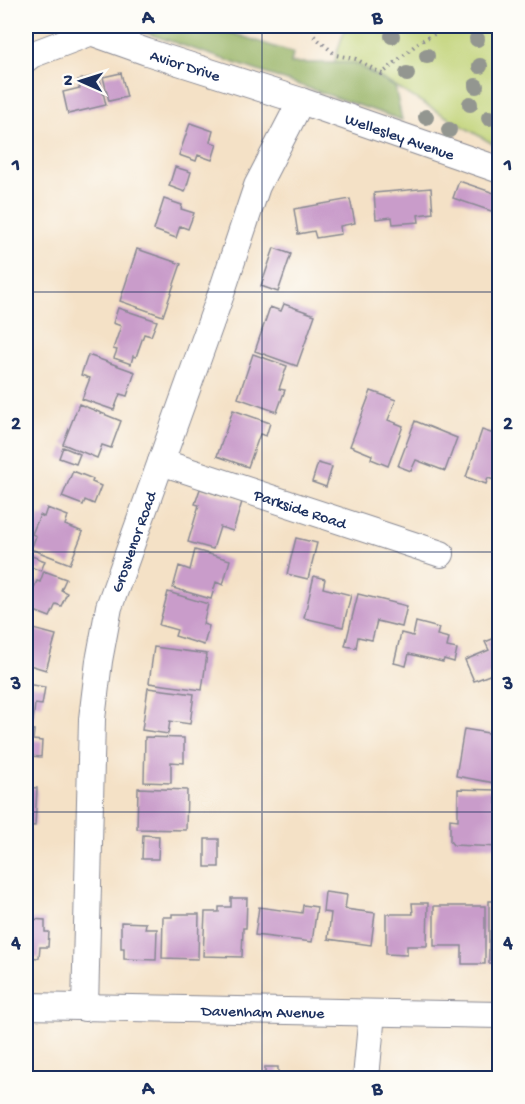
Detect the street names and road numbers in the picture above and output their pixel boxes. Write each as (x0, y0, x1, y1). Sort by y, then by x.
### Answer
street label: Avior Drive (147, 48, 223, 88)
street label: Wellesley Avenue (342, 111, 457, 167)
street label: Parkside Road (250, 487, 350, 536)
street label: Grosvenor Road (109, 488, 163, 596)
street label: Davenham Avenue (200, 1003, 325, 1025)

